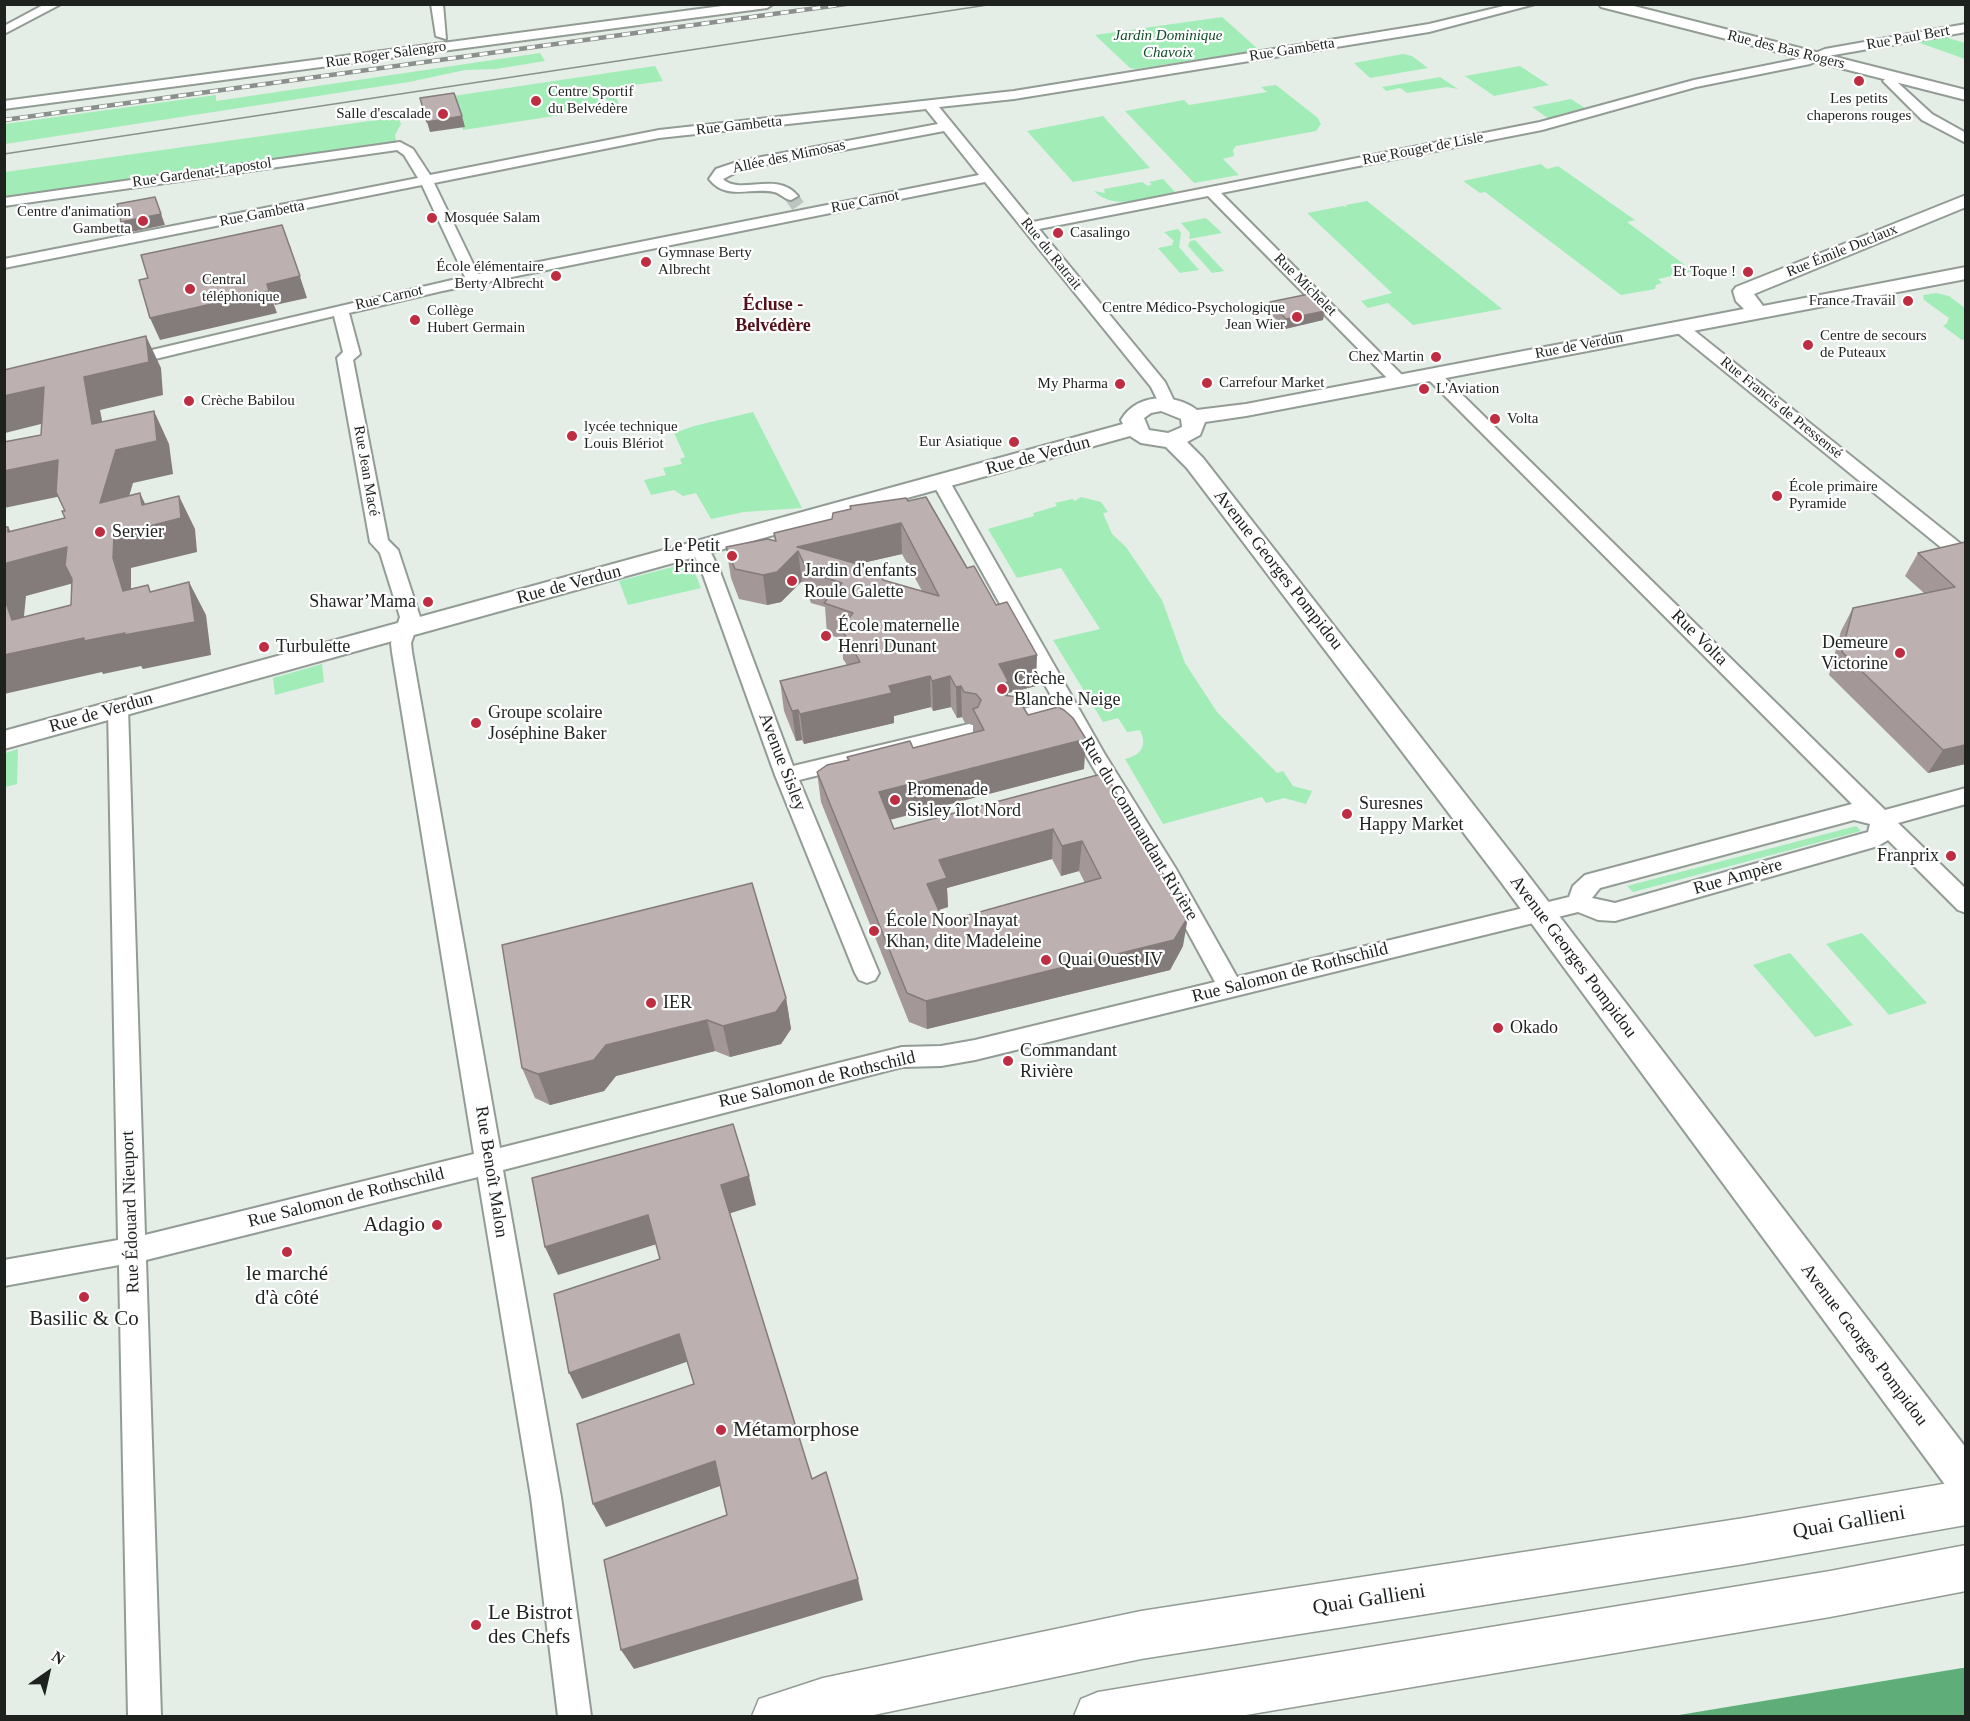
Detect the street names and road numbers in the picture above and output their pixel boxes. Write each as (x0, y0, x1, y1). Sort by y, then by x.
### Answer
street label: Rue Paul Bert (1865, 22, 1951, 54)
street label: Rue des Bas Rogers (1725, 27, 1847, 73)
street label: Rue Gambetta (1248, 34, 1336, 66)
street label: Rue Roger Salengro (325, 38, 447, 72)
street label: Rue Gambetta (695, 113, 783, 139)
street label: Rue Rouget de Lisle (1361, 128, 1485, 170)
street label: Allée des Mimosas (731, 136, 847, 178)
street label: Rue Gardenat-Lapostol (131, 154, 273, 192)
street label: Rue Carnot (830, 187, 900, 217)
street label: Rue Gambetta (218, 197, 306, 231)
street label: Rue du Ratrait (1016, 214, 1086, 294)
street label: Rue Émile Duclaux (1784, 220, 1900, 282)
street label: Rue Michelet (1270, 250, 1340, 320)
street label: Rue Carnot (353, 281, 425, 315)
street label: Rue de Verdun (1534, 329, 1624, 363)
street label: Rue Francis de Pressensé (1716, 353, 1846, 463)
street label: Rue Jean Macé (349, 424, 383, 518)
street label: Rue de Verdun (984, 432, 1092, 480)
street label: Avenue Georges Pompidou (1209, 486, 1347, 654)
street label: Rue de Verdun (515, 561, 623, 609)
street label: Rue Volta (1666, 605, 1732, 671)
street label: Rue de Verdun (47, 688, 155, 738)
street label: Avenue Sisley (753, 710, 811, 814)
street label: Rue du Commandant Rivière (1076, 733, 1202, 925)
street label: Rue Ampère (1691, 854, 1785, 900)
street label: Avenue Georges Pompidou (1505, 872, 1641, 1042)
street label: Rue Salomon de Rothschild (1190, 938, 1390, 1008)
street label: Rue Salomon de Rothschild (716, 1047, 918, 1113)
street label: Rue Benoît Malon (470, 1105, 512, 1239)
street label: Rue Édouard Nieuport (117, 1130, 145, 1294)
street label: Rue Salomon de Rothschild (246, 1163, 446, 1233)
street label: Avenue Georges Pompidou (1796, 1260, 1932, 1430)
street label: Quai Gallieni (1791, 1501, 1907, 1545)
street label: Quai Gallieni (1311, 1579, 1427, 1621)

